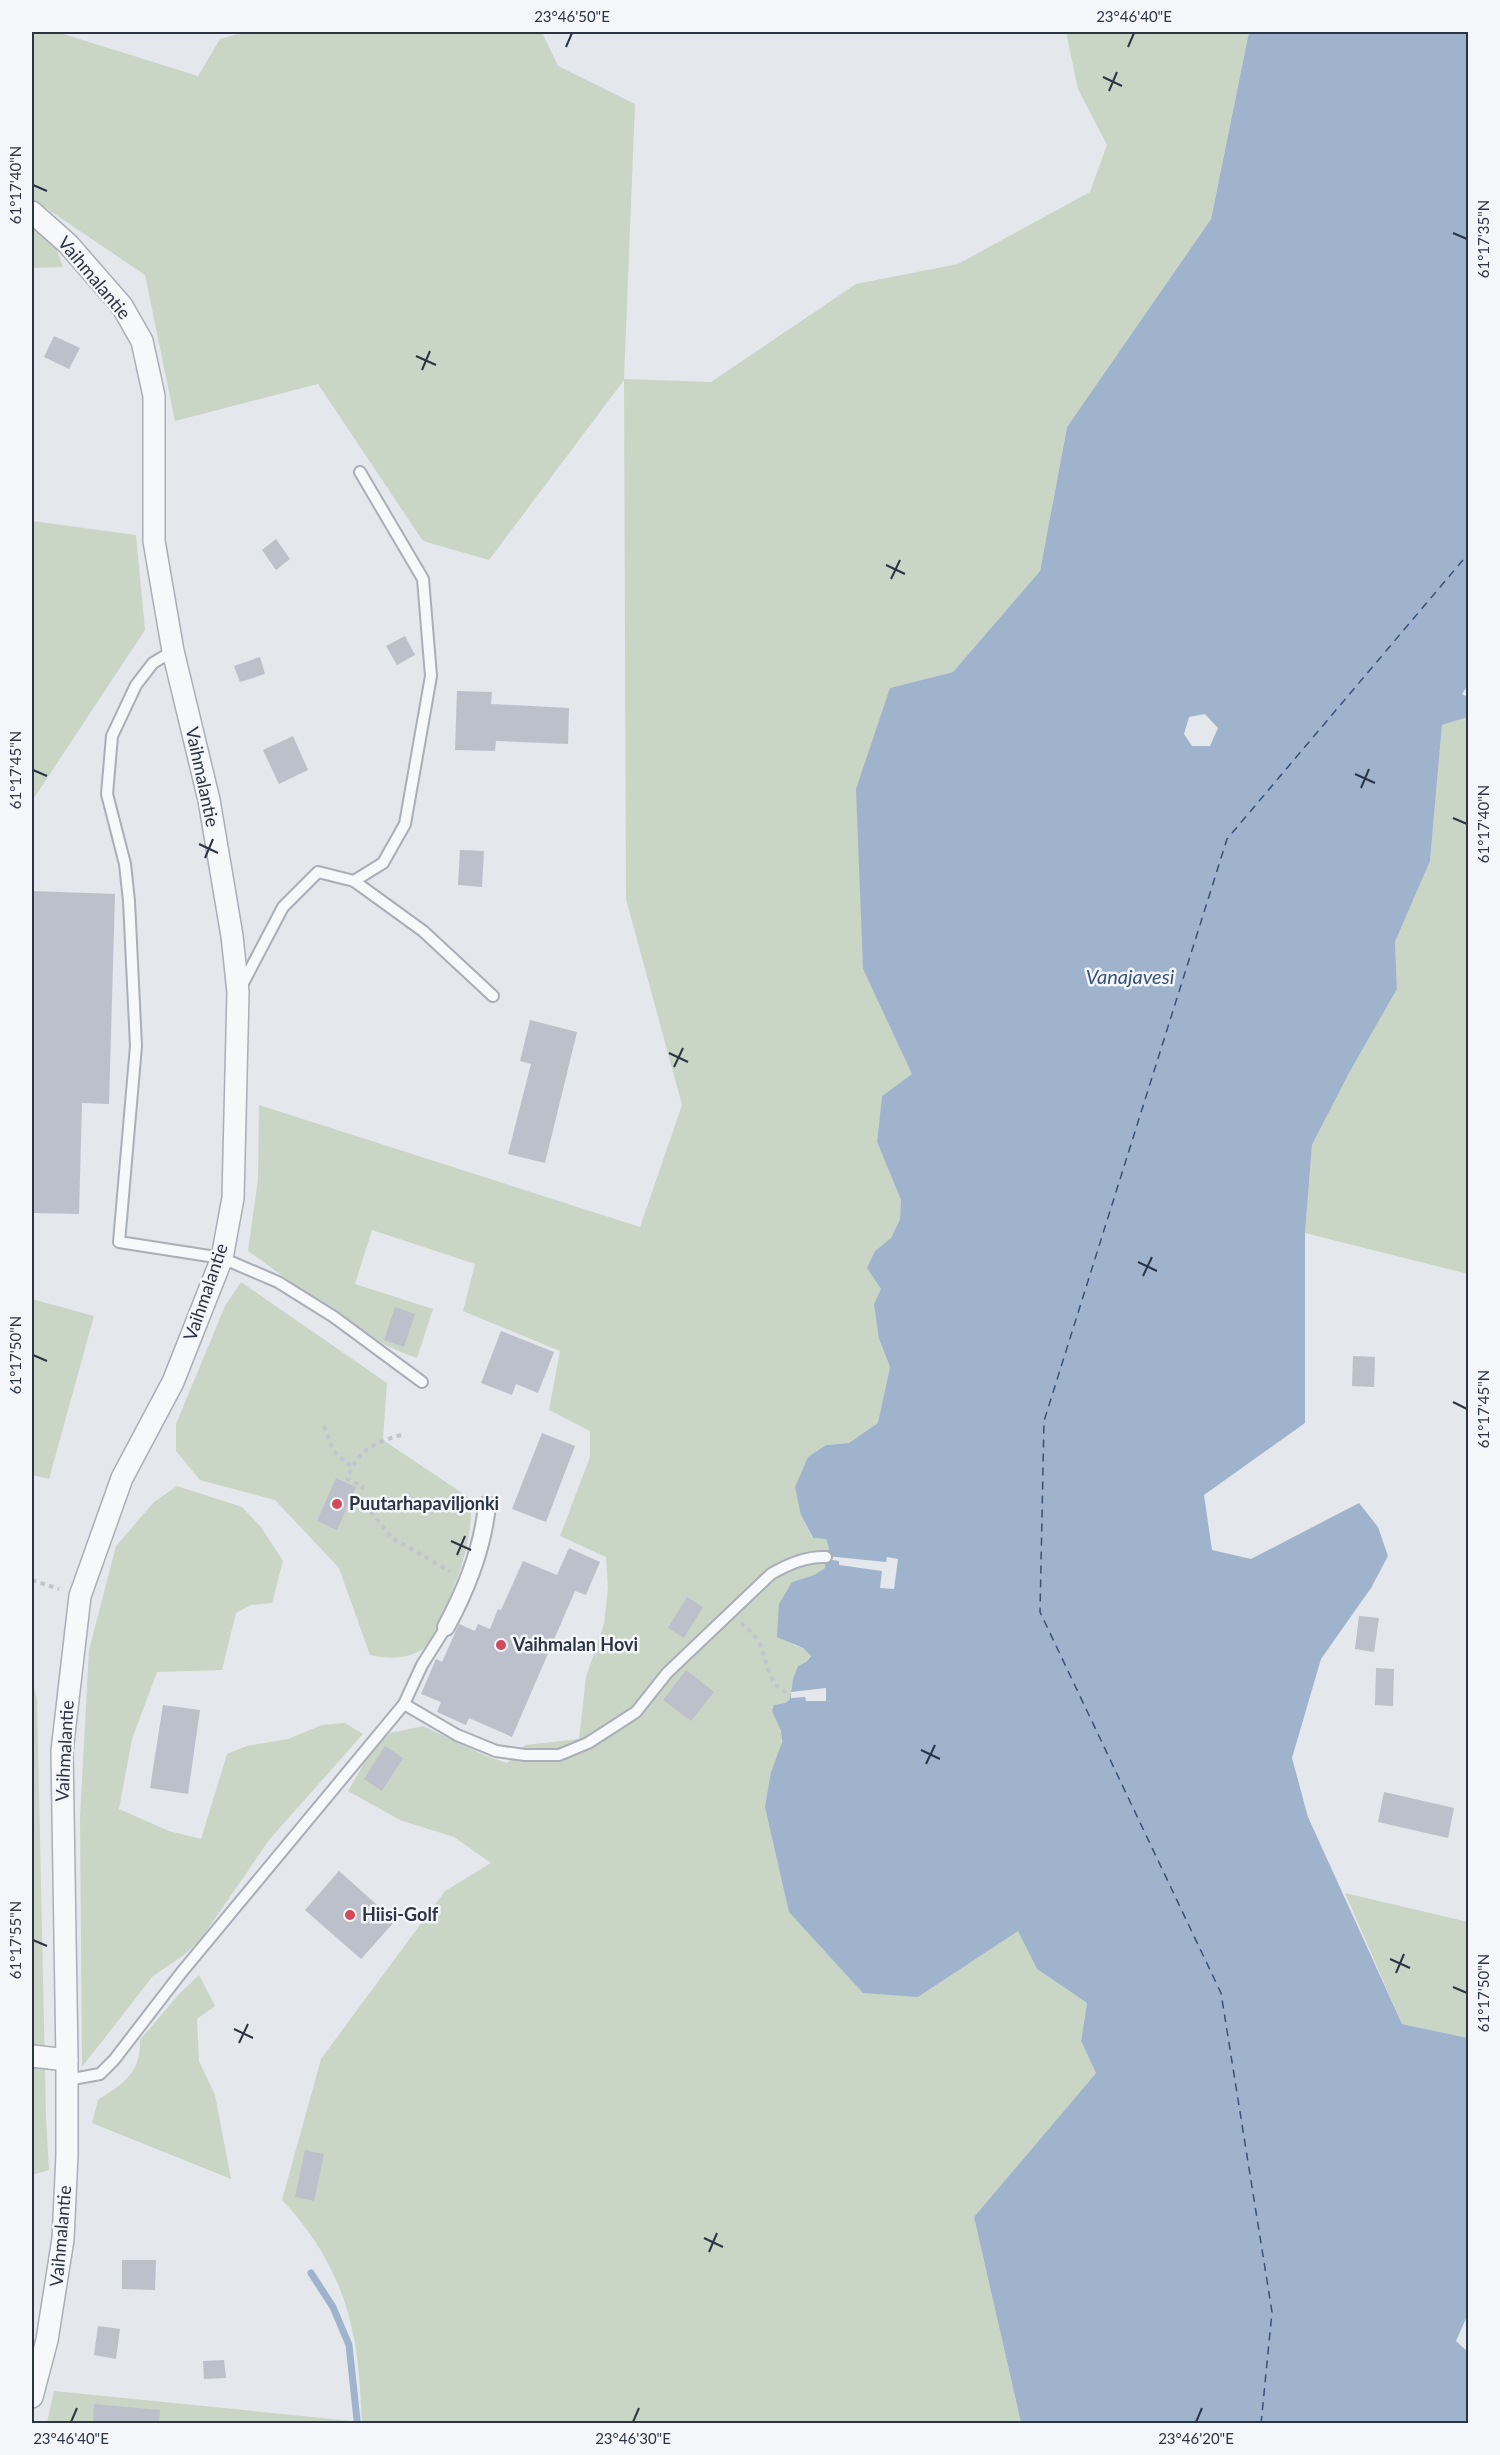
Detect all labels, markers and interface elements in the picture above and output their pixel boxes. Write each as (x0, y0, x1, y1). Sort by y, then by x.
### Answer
text: 23°46'50"E (534, 7, 610, 25)
text: 23°46'40"E (1096, 7, 1172, 25)
text: 61°17'40"N (6, 146, 24, 224)
text: 61°17'35"N (1474, 200, 1492, 278)
street label: Vaihmalantie (54, 231, 136, 323)
street label: Vaihmalantie (182, 725, 224, 829)
text: 61°17'45"N (6, 731, 24, 809)
text: 61°17'40"N (1474, 785, 1492, 863)
water label: Vanajavesi (1086, 964, 1175, 988)
street label: Vaihmalantie (178, 1240, 232, 1343)
text: 61°17'50"N (6, 1316, 24, 1394)
text: 61°17'45"N (1474, 1370, 1492, 1448)
place label: Puutarhapaviljonki (349, 1492, 499, 1514)
marker: Puutarhapaviljonki (330, 1497, 344, 1511)
place label: Vaihmalan Hovi (512, 1633, 638, 1655)
marker: Vaihmalan Hovi (494, 1638, 508, 1652)
street label: Vaihmalantie (50, 1700, 78, 1802)
text: 61°17'55"N (6, 1901, 24, 1979)
place label: Hiisi-Golf (362, 1903, 439, 1925)
marker: Hiisi-Golf (343, 1908, 357, 1922)
text: 61°17'50"N (1474, 1954, 1492, 2032)
street label: Vaihmalantie (45, 2184, 75, 2287)
text: 23°46'40"E (33, 2429, 109, 2447)
text: 23°46'30"E (595, 2429, 671, 2447)
text: 23°46'20"E (1158, 2429, 1234, 2447)

